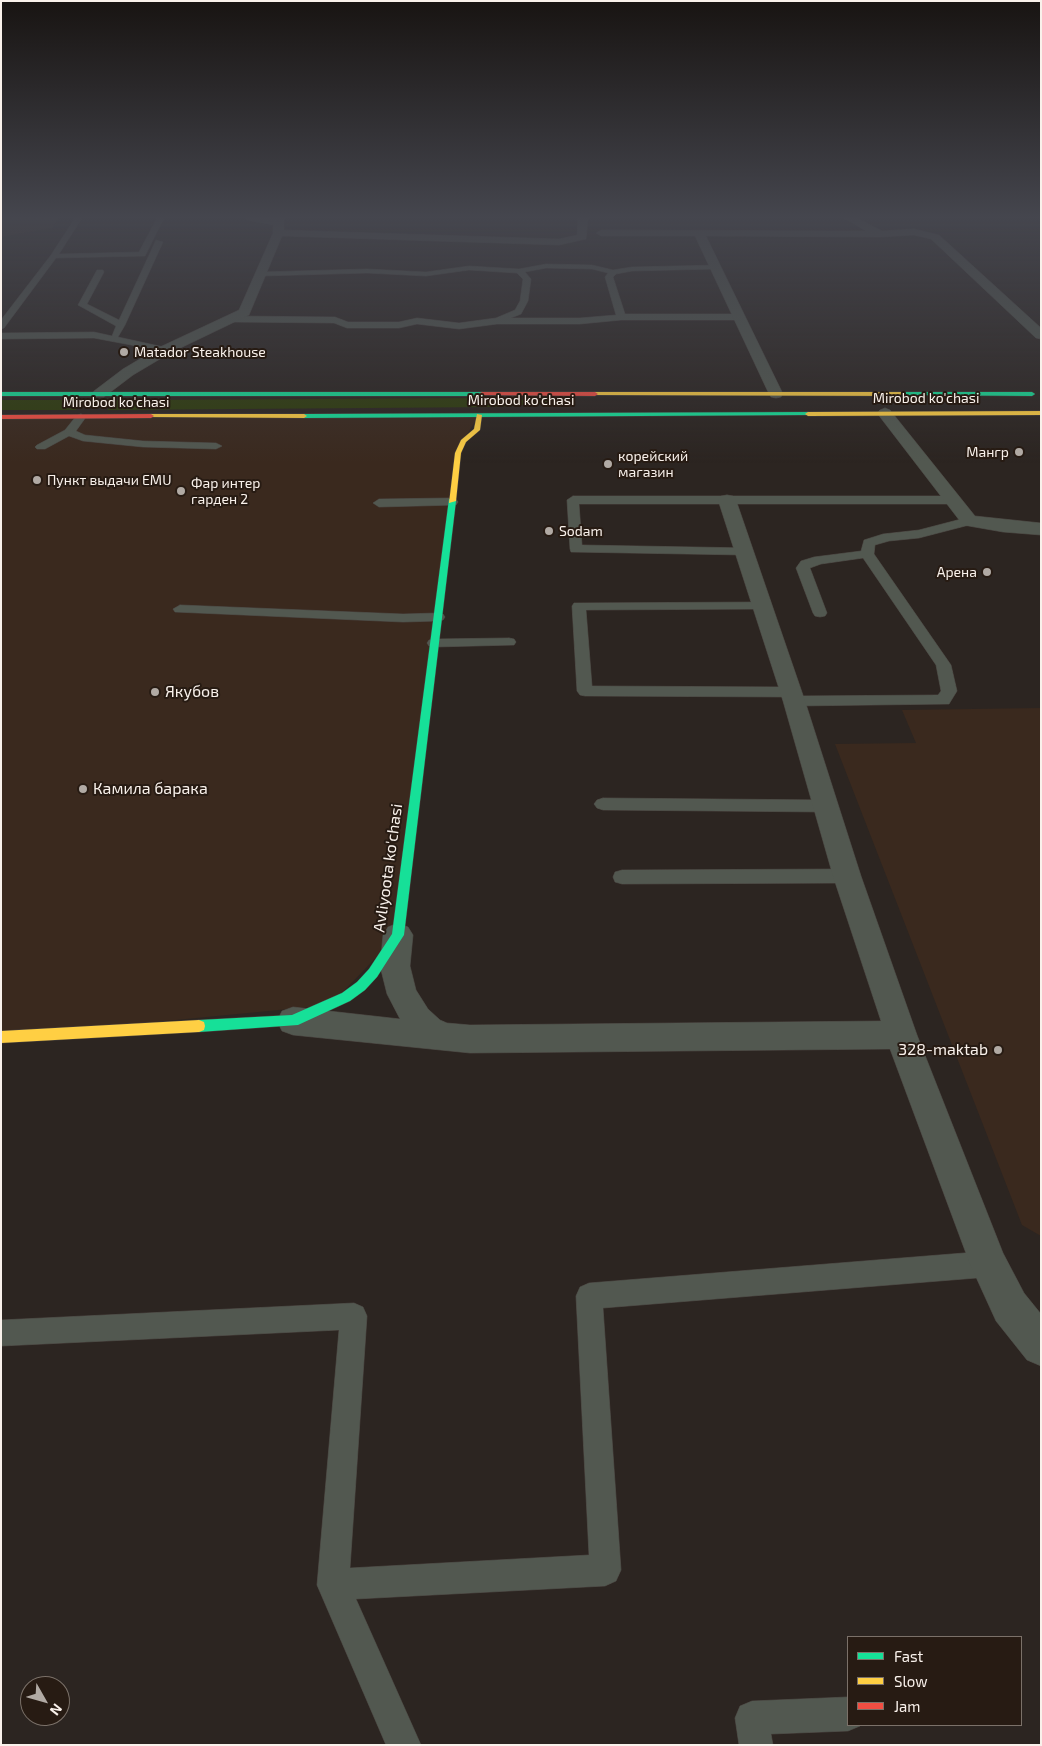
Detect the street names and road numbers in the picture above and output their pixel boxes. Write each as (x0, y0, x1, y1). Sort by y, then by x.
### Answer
street label: Mirobod ko'chasi (873, 390, 979, 406)
street label: Mirobod ko'chasi (468, 392, 574, 408)
street label: Mirobod ko'chasi (63, 394, 169, 410)
street label: Avliyoota ko'chasi (369, 803, 407, 933)

